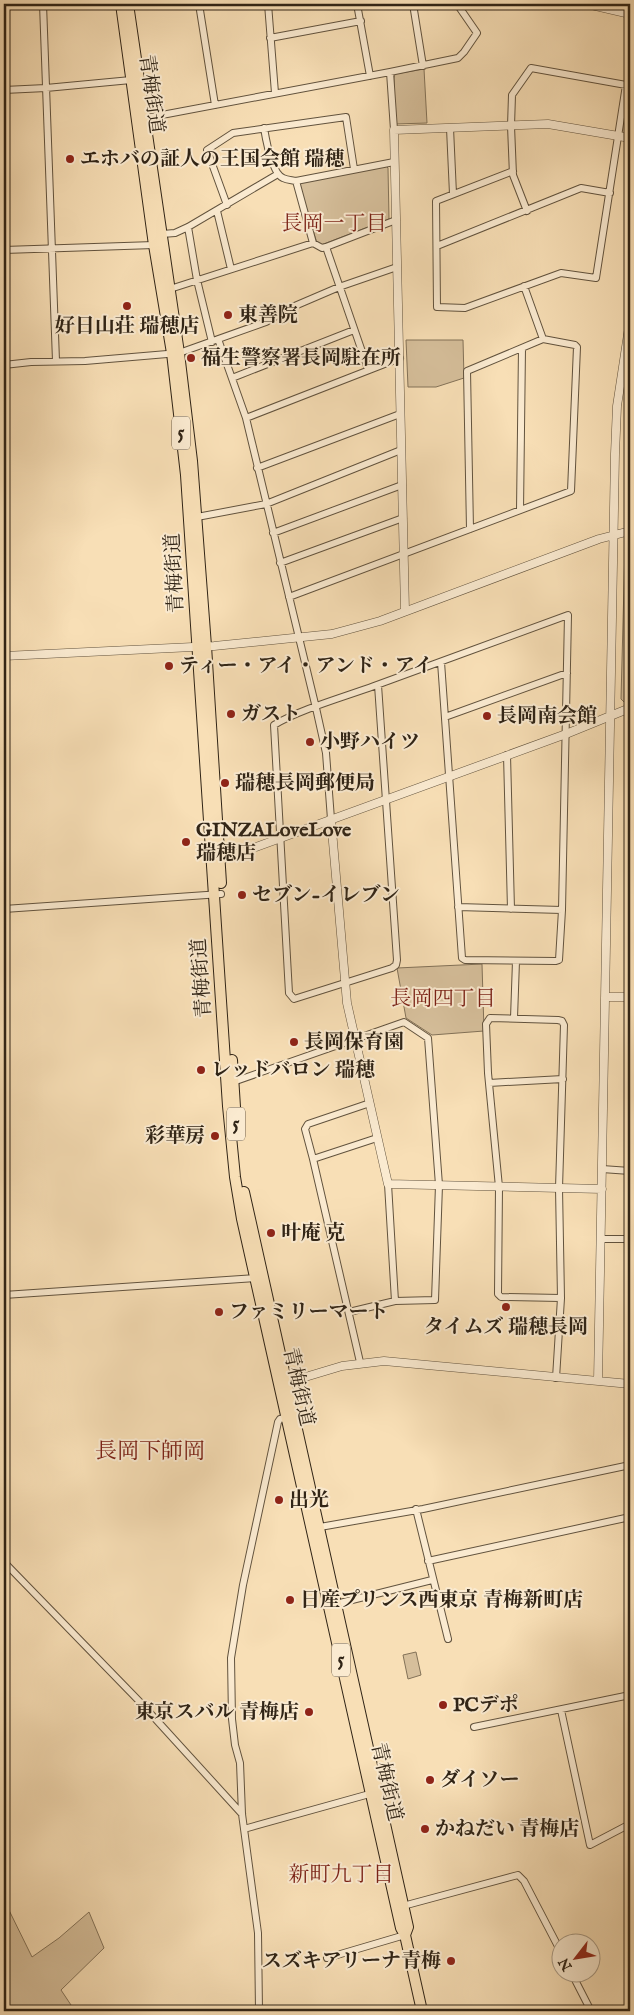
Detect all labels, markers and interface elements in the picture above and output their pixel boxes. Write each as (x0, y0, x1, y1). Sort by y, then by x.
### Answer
street label: 青梅街道 (133, 53, 169, 135)
place label: エホバの証人の王国会館 瑞穂 (80, 147, 344, 172)
marker: エホバの証人の王国会館 瑞穂 (64, 153, 76, 165)
district label: 長岡一丁目 (282, 211, 387, 238)
marker: 好日山荘 瑞穂店 (121, 300, 133, 312)
place label: 東善院 (238, 303, 298, 328)
marker: 東善院 (222, 309, 234, 321)
place label: 好日山荘 瑞穂店 (55, 314, 199, 339)
place label: 福生警察署長岡駐在所 (201, 346, 401, 371)
marker: 福生警察署長岡駐在所 (185, 352, 197, 364)
road number: 5 (172, 416, 190, 449)
street label: 青梅街道 (160, 532, 190, 614)
place label: ティー・アイ・アンド・アイ (179, 654, 433, 679)
marker: ティー・アイ・アンド・アイ (163, 660, 175, 672)
place label: ガスト (241, 702, 301, 727)
place label: 長岡南会館 (497, 704, 597, 729)
marker: ガスト (225, 708, 237, 720)
marker: 長岡南会館 (481, 710, 493, 722)
place label: 小野ハイツ (320, 730, 420, 755)
marker: 小野ハイツ (304, 736, 316, 748)
place label: 瑞穂長岡郵便局 (235, 771, 375, 796)
marker: 瑞穂長岡郵便局 (219, 777, 231, 789)
place label: GINZALoveLove 瑞穂店 (196, 818, 352, 866)
marker: GINZALoveLove 瑞穂店 (180, 836, 192, 848)
place label: セブン-イレブン (252, 883, 400, 908)
marker: セブン-イレブン (236, 889, 248, 901)
street label: 青梅街道 (187, 937, 217, 1019)
district label: 長岡四丁目 (391, 986, 496, 1013)
place label: 長岡保育園 (304, 1030, 404, 1055)
marker: 長岡保育園 (288, 1036, 300, 1048)
place label: レッドバロン 瑞穂 (211, 1058, 375, 1083)
marker: レッドバロン 瑞穂 (195, 1064, 207, 1076)
road number: 5 (227, 1108, 245, 1140)
place label: 彩華房 (145, 1124, 205, 1149)
marker: 彩華房 (209, 1130, 221, 1142)
place label: 叶庵 克 (281, 1221, 345, 1246)
marker: 叶庵 克 (265, 1227, 277, 1239)
place label: ファミリーマート (229, 1300, 389, 1325)
marker: タイムズ 瑞穂長岡 (500, 1301, 512, 1313)
marker: ファミリーマート (213, 1306, 225, 1318)
place label: タイムズ 瑞穂長岡 (424, 1315, 588, 1340)
street label: 青梅街道 (277, 1345, 319, 1429)
district label: 長岡下師岡 (95, 1438, 205, 1466)
place label: 出光 (289, 1488, 329, 1513)
marker: 出光 (273, 1494, 285, 1506)
place label: 日産プリンス西東京 青梅新町店 (300, 1588, 583, 1613)
marker: 日産プリンス西東京 青梅新町店 (284, 1594, 296, 1606)
road number: 5 (332, 1644, 350, 1676)
place label: PCデポ (453, 1693, 519, 1718)
marker: PCデポ (437, 1699, 449, 1711)
place label: 東京スバル 青梅店 (135, 1700, 299, 1725)
marker: 東京スバル 青梅店 (303, 1706, 315, 1718)
street label: 青梅街道 (365, 1740, 407, 1824)
place label: ダイソー (440, 1768, 520, 1793)
marker: ダイソー (424, 1774, 436, 1786)
place label: かねだい 青梅店 (435, 1817, 579, 1842)
marker: かねだい 青梅店 (419, 1823, 431, 1835)
district label: 新町九丁目 (289, 1862, 394, 1889)
north arrow (552, 1932, 602, 1982)
place label: スズキアリーナ青梅 (262, 1949, 441, 1974)
text: N (555, 1954, 577, 1975)
marker: スズキアリーナ青梅 (445, 1955, 457, 1967)

